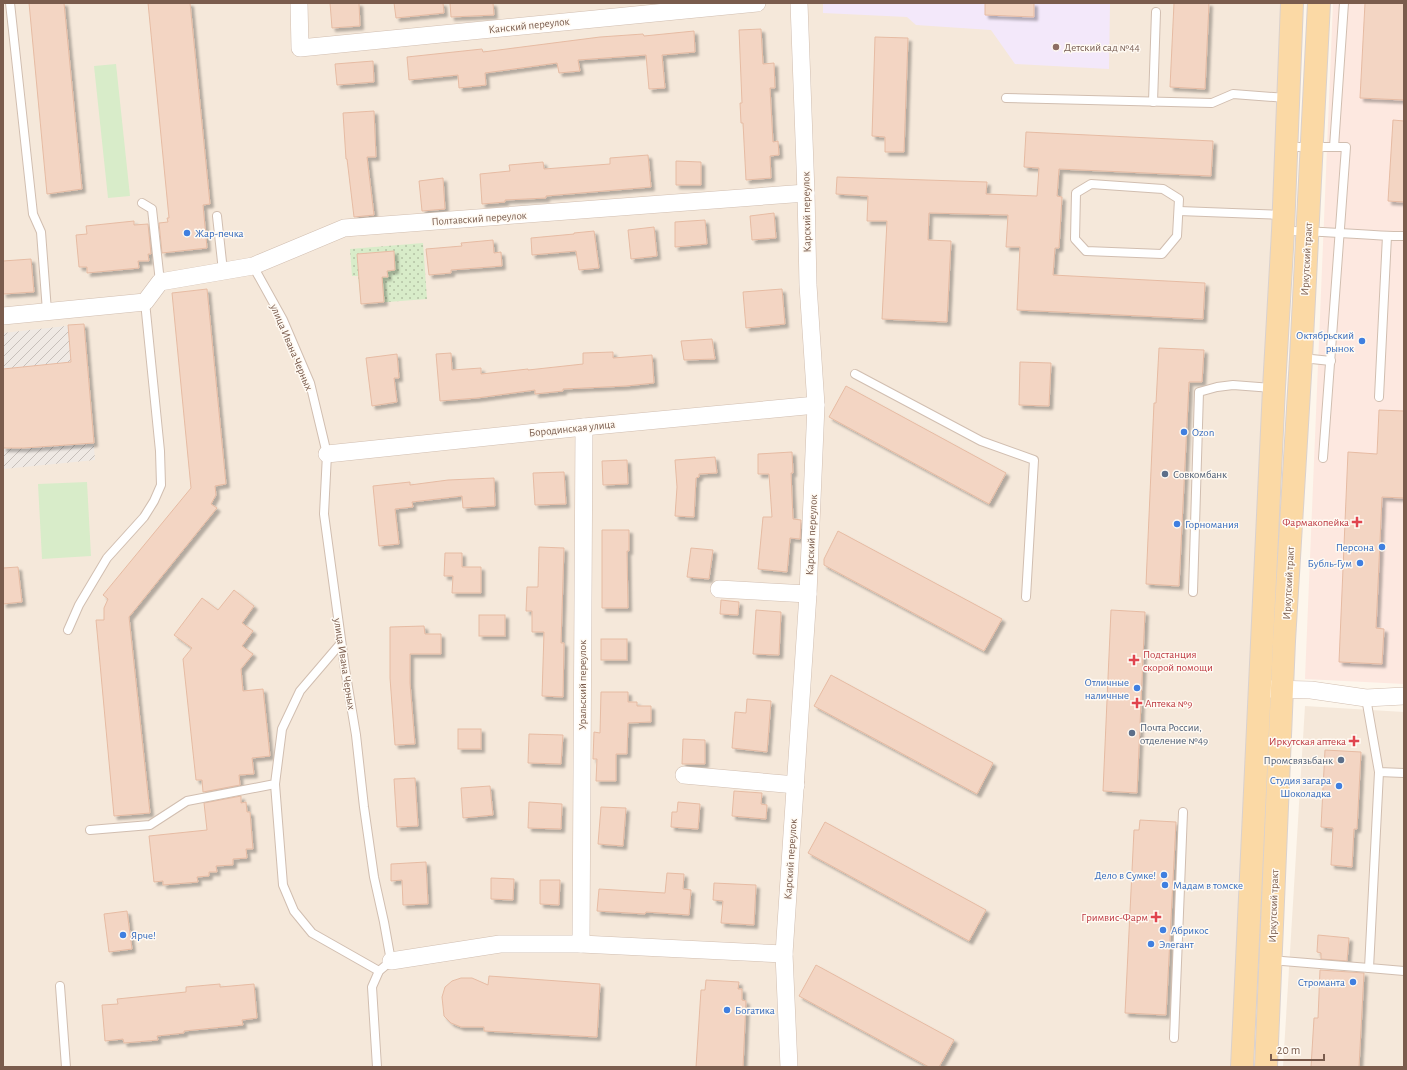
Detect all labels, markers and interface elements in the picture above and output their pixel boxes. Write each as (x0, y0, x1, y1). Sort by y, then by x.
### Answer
street label: Канский переулок (488, 16, 570, 35)
marker: Детский сад №44 (1051, 42, 1061, 52)
place label: Детский сад №44 (1064, 42, 1140, 53)
street label: Карский переулок (800, 171, 813, 253)
street label: Полтавский переулок (431, 210, 527, 227)
street label: Иркутский тракт (1299, 222, 1314, 296)
marker: Жар-печка (182, 228, 192, 238)
place label: Жар-печка (195, 228, 244, 239)
street label: улица Ивана Черных (268, 301, 315, 392)
place label: Октябрьский рынок (1296, 330, 1354, 354)
marker: Октябрьский рынок (1357, 336, 1367, 346)
street label: Бородинская улица (528, 418, 616, 438)
marker: Ozon (1179, 427, 1189, 437)
place label: Ozon (1192, 427, 1214, 438)
marker: Совкомбанк (1160, 469, 1170, 479)
place label: Совкомбанк (1173, 469, 1227, 480)
street label: Карский переулок (804, 494, 819, 576)
place label: Фармакопейка (1282, 517, 1349, 528)
marker: Фармакопейка (1352, 517, 1362, 527)
marker: Горномания (1172, 519, 1182, 529)
place label: Горномания (1185, 519, 1239, 530)
place label: Персона (1336, 542, 1374, 553)
marker: Персона (1377, 542, 1387, 552)
street label: Иркутский тракт (1281, 546, 1296, 620)
place label: Бубль-Гум (1308, 558, 1352, 569)
marker: Бубль-Гум (1355, 558, 1365, 568)
street label: улица Ивана Черных (332, 616, 357, 711)
street label: Уральский переулок (577, 640, 588, 730)
place label: Подстанция скорой помощи (1143, 649, 1213, 673)
marker: Подстанция скорой помощи (1128, 654, 1140, 666)
place label: Отличные наличные (1084, 677, 1129, 701)
marker: Отличные наличные (1132, 683, 1142, 693)
marker: Аптека №9 (1132, 698, 1142, 708)
place label: Аптека №9 (1145, 698, 1192, 709)
place label: Почта России, отделение №49 (1140, 722, 1208, 746)
marker: Почта России, отделение №49 (1127, 728, 1137, 738)
place label: Иркутская аптека (1269, 736, 1346, 747)
marker: Иркутская аптека (1349, 736, 1359, 746)
place label: Промсвязьбанк (1263, 755, 1333, 766)
marker: Промсвязьбанк (1336, 755, 1346, 765)
place label: Студия загара Шоколадка (1270, 775, 1331, 799)
marker: Студия загара Шоколадка (1334, 781, 1344, 791)
street label: Карский переулок (782, 818, 799, 900)
street label: Иркутский тракт (1267, 869, 1280, 943)
place label: Дело в Сумке! (1094, 870, 1156, 881)
marker: Дело в Сумке! (1159, 870, 1169, 880)
marker: Мадам в томске (1160, 880, 1170, 890)
place label: Мадам в томске (1173, 880, 1243, 891)
place label: Гримвис-Фарм (1081, 912, 1148, 923)
marker: Гримвис-Фарм (1151, 912, 1161, 922)
marker: Абрикос (1158, 925, 1168, 935)
place label: Абрикос (1171, 925, 1209, 936)
marker: Ярче! (118, 930, 128, 940)
place label: Ярче! (131, 930, 156, 941)
marker: Элегант (1146, 939, 1156, 949)
place label: Элегант (1159, 939, 1194, 950)
place label: Строманта (1298, 977, 1345, 988)
marker: Строманта (1348, 977, 1358, 987)
marker: Богатика (722, 1005, 732, 1015)
place label: Богатика (735, 1005, 775, 1016)
scale bar (1271, 1036, 1324, 1062)
text: 20 m (1277, 1044, 1300, 1056)

